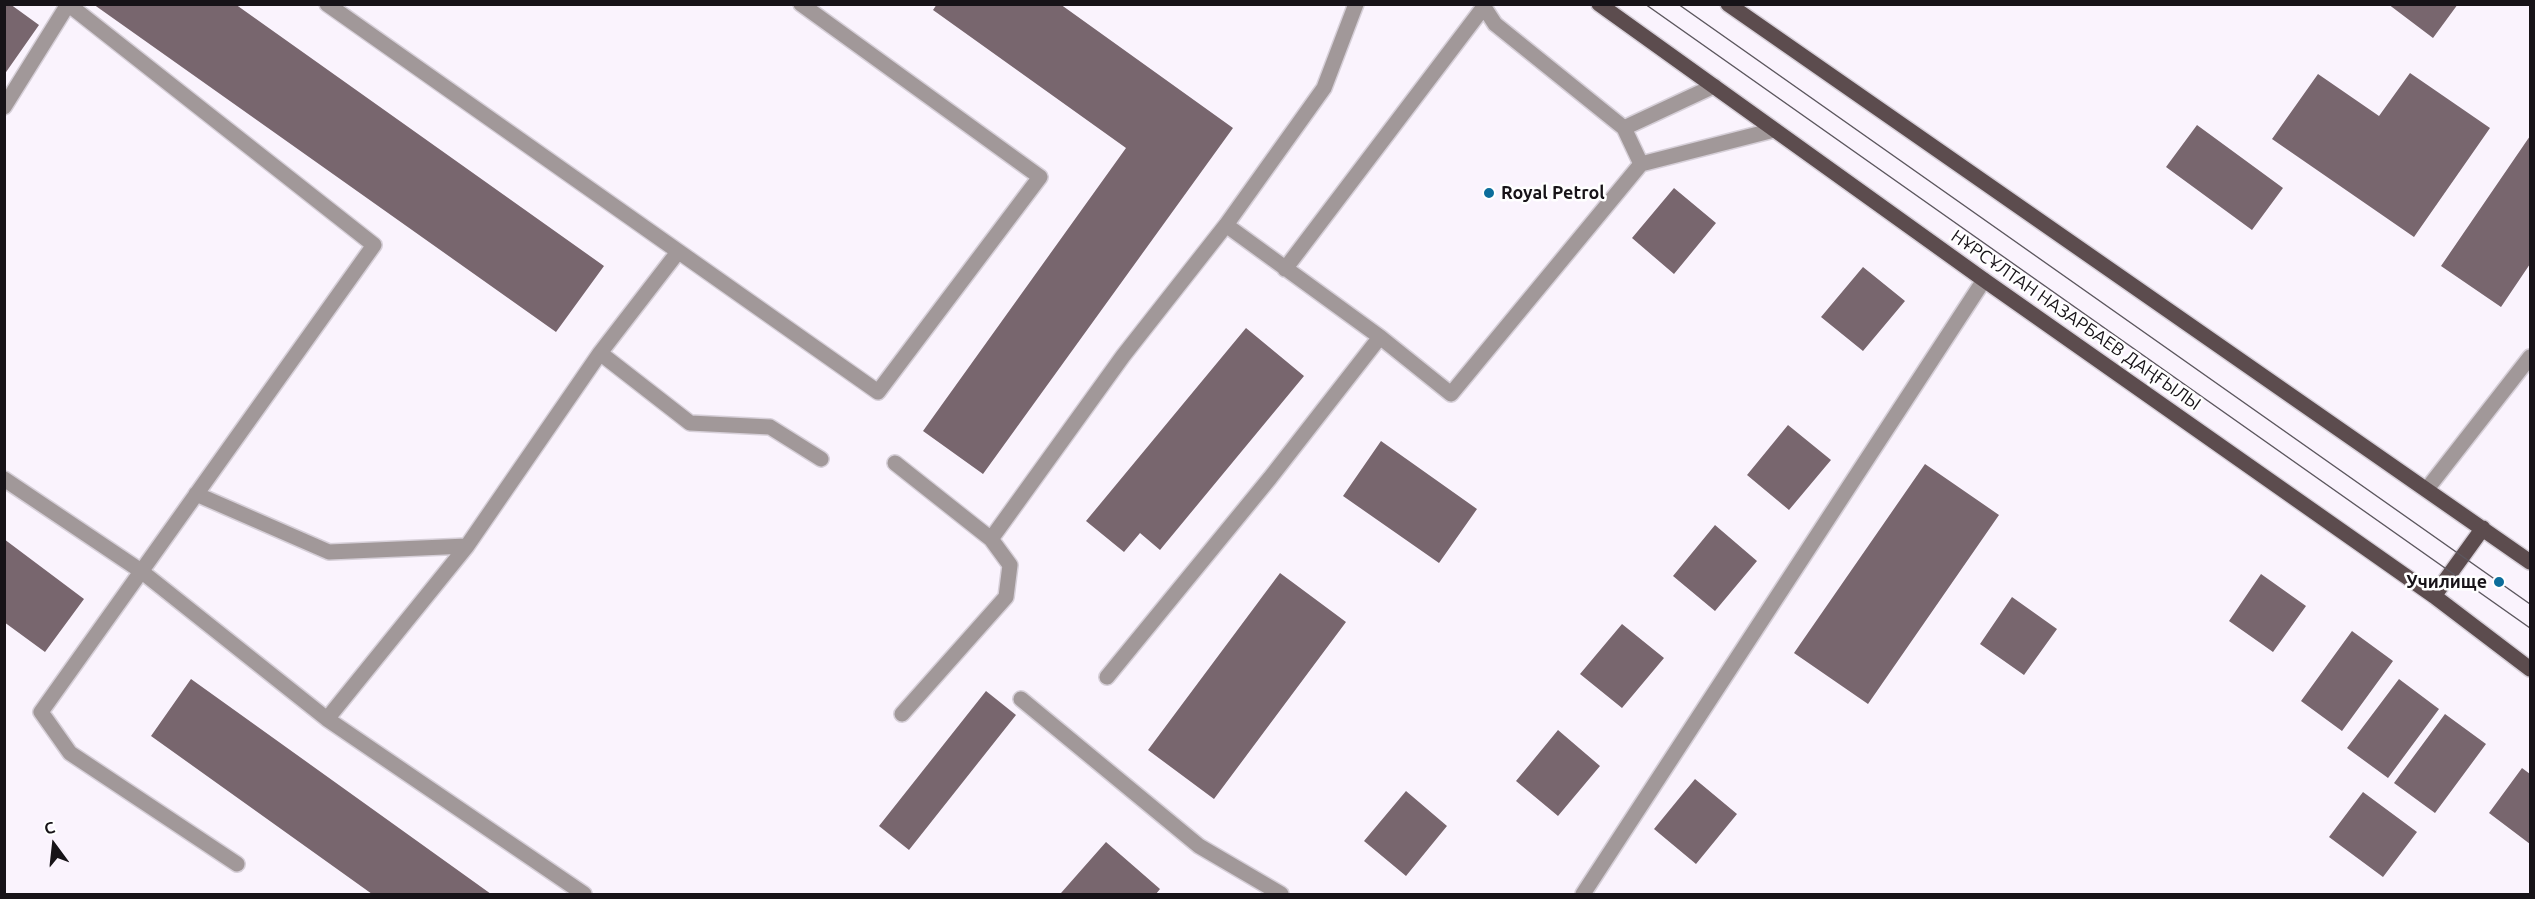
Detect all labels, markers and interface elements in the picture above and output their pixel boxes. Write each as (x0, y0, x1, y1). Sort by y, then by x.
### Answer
place label: Royal Petrol (1501, 182, 1605, 204)
marker: Royal Petrol (1482, 186, 1496, 200)
street label: НҰРСҰЛТАН НАЗАРБАЕВ ДАҢҒЫЛЫ (1947, 225, 2205, 415)
place label: Училище (2406, 571, 2487, 593)
marker: Училище (2492, 575, 2506, 589)
north arrow (24, 815, 84, 875)
text: С (42, 818, 57, 838)

